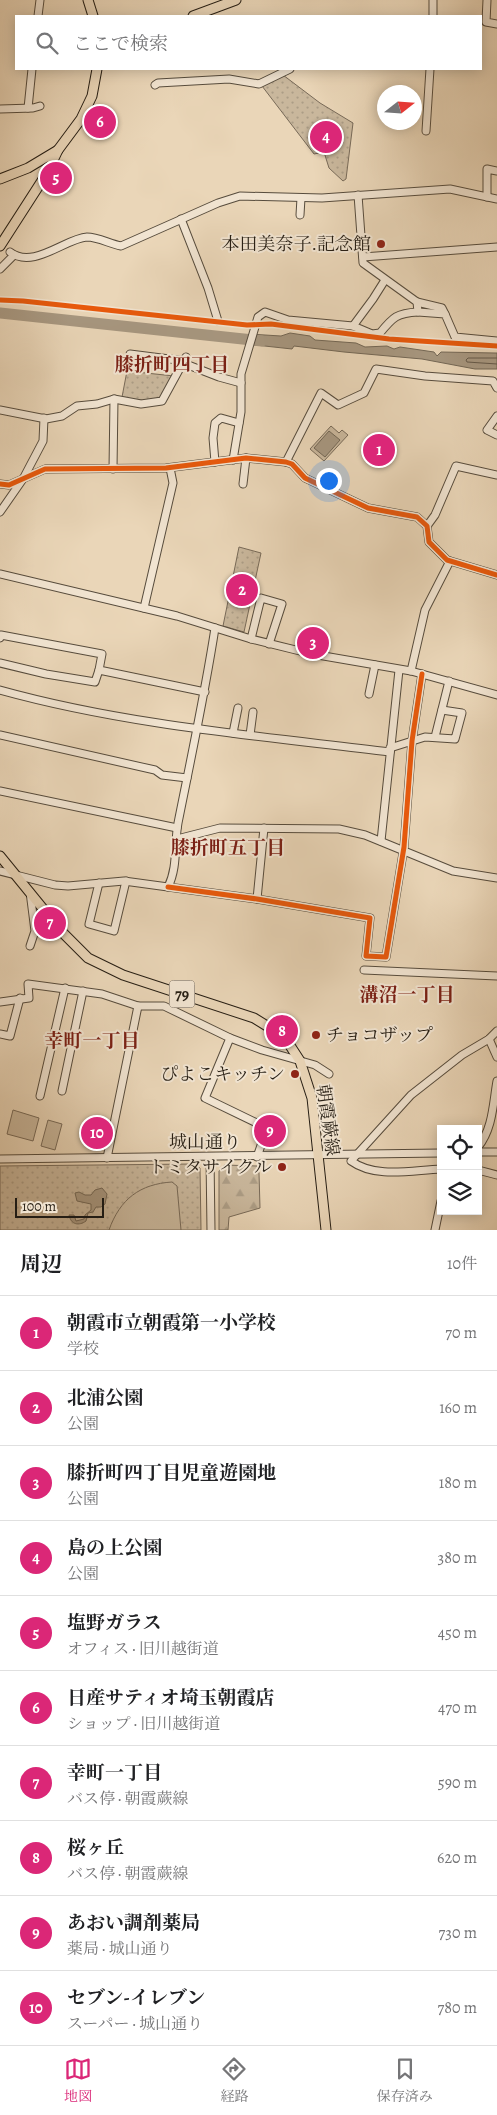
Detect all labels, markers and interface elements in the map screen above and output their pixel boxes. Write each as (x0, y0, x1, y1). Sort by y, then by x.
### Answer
search box (15, 15, 482, 70)
icon: search (33, 29, 61, 57)
text: ここで検索 (73, 31, 168, 57)
north arrow (377, 85, 422, 130)
pin: 6 (84, 103, 116, 141)
pin: 4 (310, 118, 342, 156)
pin: 5 (40, 159, 72, 197)
place label: 本田美奈子.記念館 (222, 232, 371, 256)
marker: 本田美奈子.記念館 (375, 238, 387, 250)
district label: 膝折町四丁目 (115, 352, 229, 378)
pin: 1 (363, 431, 395, 469)
your location (316, 468, 342, 494)
pin: 2 (226, 571, 258, 609)
pin: 3 (297, 624, 329, 662)
district label: 膝折町五丁目 (171, 835, 285, 861)
pin: 7 (34, 904, 66, 942)
road number: 79 (170, 981, 194, 1008)
district label: 溝沼一丁目 (359, 982, 455, 1008)
pin: 8 (266, 1012, 298, 1050)
place label: チョコザップ (326, 1023, 433, 1047)
district label: 幸町一丁目 (44, 1028, 140, 1054)
marker: チョコザップ (310, 1029, 322, 1041)
place label: ぴよこキッチン (160, 1062, 285, 1086)
marker: ぴよこキッチン (289, 1068, 301, 1080)
street label: 朝霞蕨線 (311, 1083, 345, 1157)
pin: 9 (254, 1112, 286, 1150)
pin: 10 (81, 1114, 113, 1152)
map controls (437, 1125, 482, 1215)
button: locate (437, 1125, 482, 1170)
street label: 城山通り (169, 1130, 241, 1154)
place label: トミタサイクル (148, 1155, 272, 1179)
marker: トミタサイクル (276, 1161, 288, 1173)
button: layers (437, 1170, 482, 1215)
scale bar (15, 1195, 104, 1218)
text: 100 m (22, 1197, 56, 1216)
text: 周辺 (20, 1250, 62, 1278)
text: 10件 (447, 1253, 477, 1275)
text: 朝霞市立朝霞第一小学校 (67, 1310, 276, 1336)
text: 1 (33, 1322, 39, 1344)
text: 70 m (445, 1322, 477, 1344)
text: 学校 (67, 1338, 99, 1360)
text: 北浦公園 (67, 1385, 143, 1411)
text: 2 (32, 1397, 40, 1419)
text: 160 m (439, 1397, 477, 1419)
text: 公園 (67, 1413, 99, 1435)
text: 膝折町四丁目児童遊園地 (67, 1460, 276, 1486)
text: 3 (33, 1472, 39, 1494)
text: 180 m (439, 1472, 477, 1494)
text: 公園 (67, 1488, 99, 1510)
text: 島の上公園 (67, 1535, 162, 1561)
text: 4 (32, 1547, 40, 1569)
text: 380 m (438, 1547, 477, 1569)
text: 公園 (67, 1563, 99, 1585)
text: 塩野ガラス (67, 1610, 161, 1636)
text: 5 (33, 1622, 39, 1644)
text: 450 m (438, 1622, 477, 1644)
text: オフィス · 旧川越街道 (67, 1638, 219, 1660)
text: 日産サティオ埼玉朝霞店 (67, 1685, 274, 1711)
text: 6 (32, 1697, 40, 1719)
text: 470 m (438, 1697, 477, 1719)
text: ショップ · 旧川越街道 (67, 1713, 220, 1735)
text: 幸町一丁目 (67, 1760, 162, 1786)
text: 7 (33, 1772, 39, 1794)
text: 590 m (438, 1772, 477, 1794)
text: バス停 · 朝霞蕨線 (67, 1788, 189, 1810)
text: 桜ヶ丘 (67, 1835, 124, 1861)
text: 8 (32, 1847, 40, 1869)
text: 620 m (437, 1847, 477, 1869)
text: バス停 · 朝霞蕨線 (67, 1863, 189, 1885)
text: あおい調剤薬局 (67, 1910, 200, 1936)
text: 9 (32, 1922, 40, 1944)
text: 730 m (439, 1922, 477, 1944)
text: 薬局 · 城山通り (67, 1938, 173, 1960)
text: セブン-イレブン (67, 1985, 205, 2011)
text: 10 (29, 1997, 43, 2019)
text: 780 m (438, 1997, 477, 2019)
text: スーパー · 城山通り (67, 2013, 203, 2035)
tab: 地図 (64, 2055, 92, 2106)
tab: 経路 (220, 2055, 248, 2106)
tab: 保存済み (377, 2055, 433, 2106)

